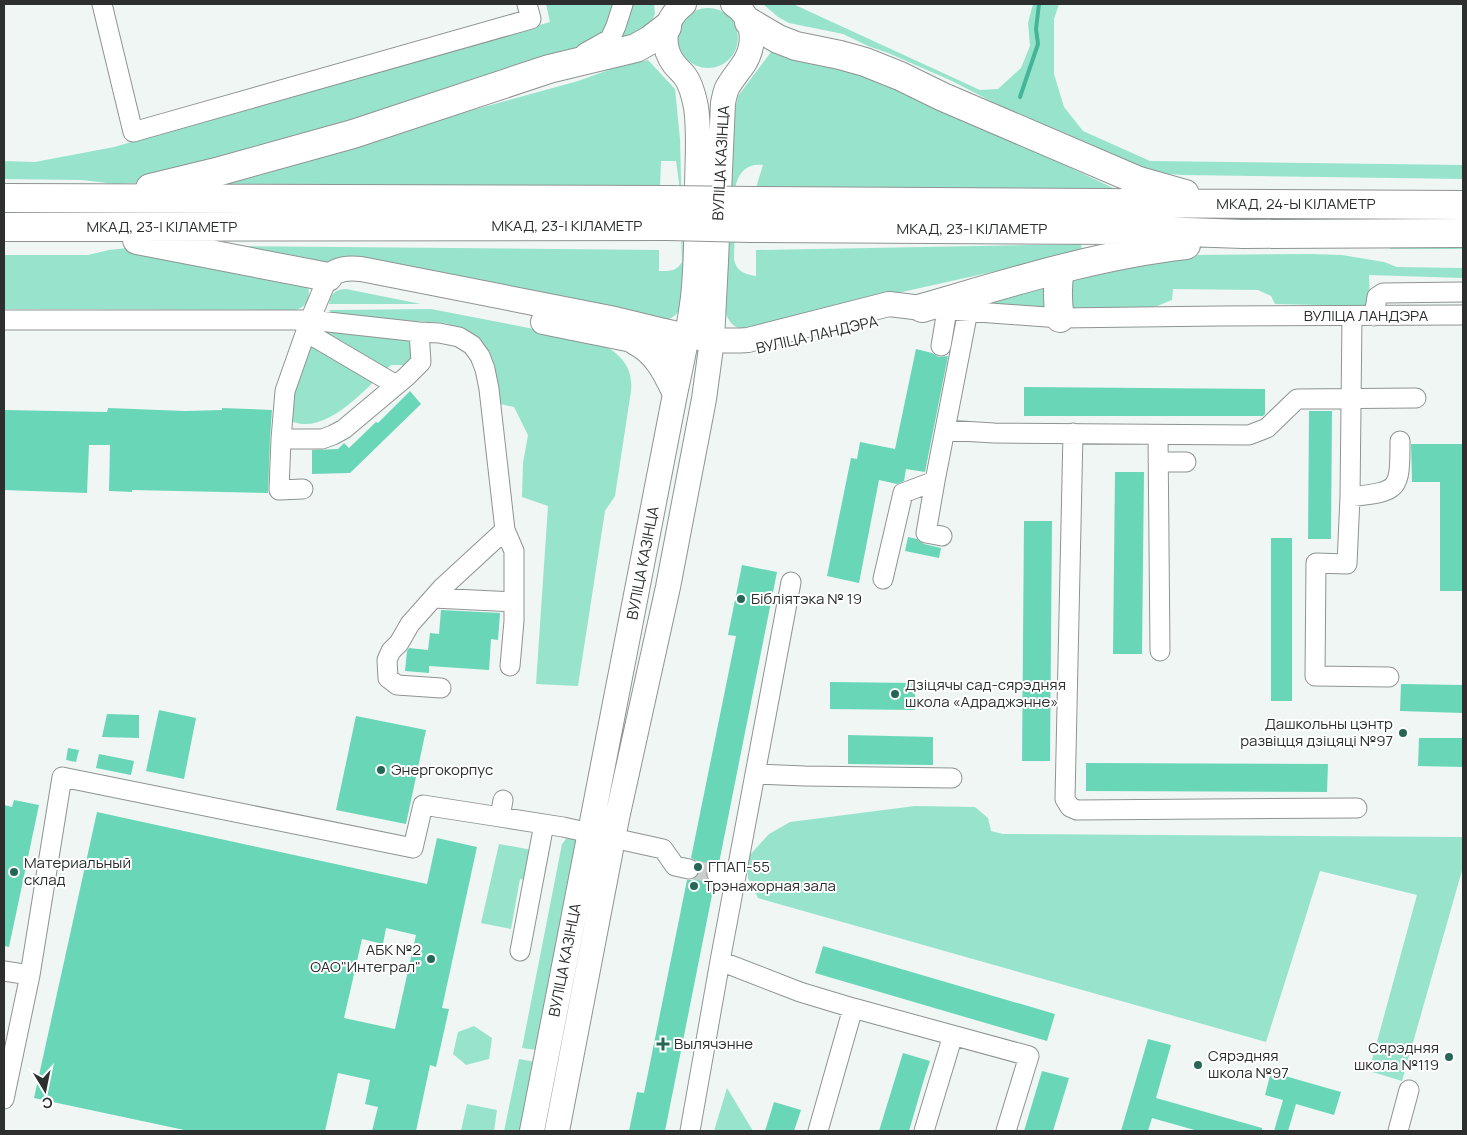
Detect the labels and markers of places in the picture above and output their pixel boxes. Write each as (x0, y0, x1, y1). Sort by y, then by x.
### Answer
place label: Бібліятэка № 19 (751, 588, 862, 609)
marker: Бібліятэка № 19 (735, 593, 747, 605)
place label: Дзіцячы сад-сярэдняя школа «Адраджэнне» (905, 674, 1066, 712)
marker: Дзіцячы сад-сярэдняя школа «Адраджэнне» (889, 688, 901, 700)
place label: Дашкольны цэнтр развіцця дзіцяці №97 (1240, 713, 1393, 751)
marker: Дашкольны цэнтр развіцця дзіцяці №97 (1397, 727, 1409, 739)
place label: Энергокорпус (391, 759, 493, 780)
marker: Энергокорпус (375, 764, 387, 776)
place label: Материальный склад (24, 852, 131, 890)
place label: ГПАП-55 (708, 856, 770, 877)
marker: ГПАП-55 (692, 861, 704, 873)
marker: Материальный склад (8, 866, 20, 878)
place label: Трэнажорная зала (704, 875, 836, 896)
marker: Трэнажорная зала (688, 880, 700, 892)
place label: АБК №2 ОАО"Интеграл" (310, 939, 421, 977)
marker: АБК №2 ОАО"Интеграл" (425, 953, 437, 965)
place label: Вылячэнне (674, 1033, 753, 1054)
marker: Вылячэнне (656, 1037, 670, 1051)
place label: Сярэдняя школа №119 (1354, 1037, 1439, 1075)
place label: Сярэдняя школа №97 (1208, 1045, 1289, 1083)
marker: Сярэдняя школа №119 (1443, 1051, 1455, 1063)
marker: Сярэдняя школа №97 (1192, 1059, 1204, 1071)

